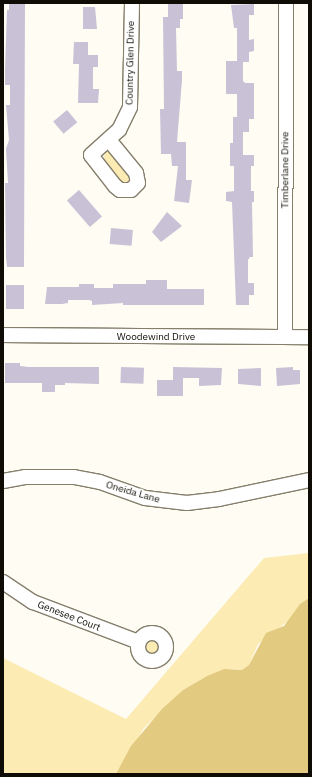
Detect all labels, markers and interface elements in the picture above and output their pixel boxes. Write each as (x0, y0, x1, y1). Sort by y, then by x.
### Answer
street label: Country Glen Drive (123, 21, 137, 105)
street label: Timberlane Drive (279, 132, 291, 208)
street label: Woodewind Drive (117, 331, 195, 343)
street label: Oneida Lane (105, 479, 161, 505)
street label: Genesee Court (36, 598, 102, 634)

